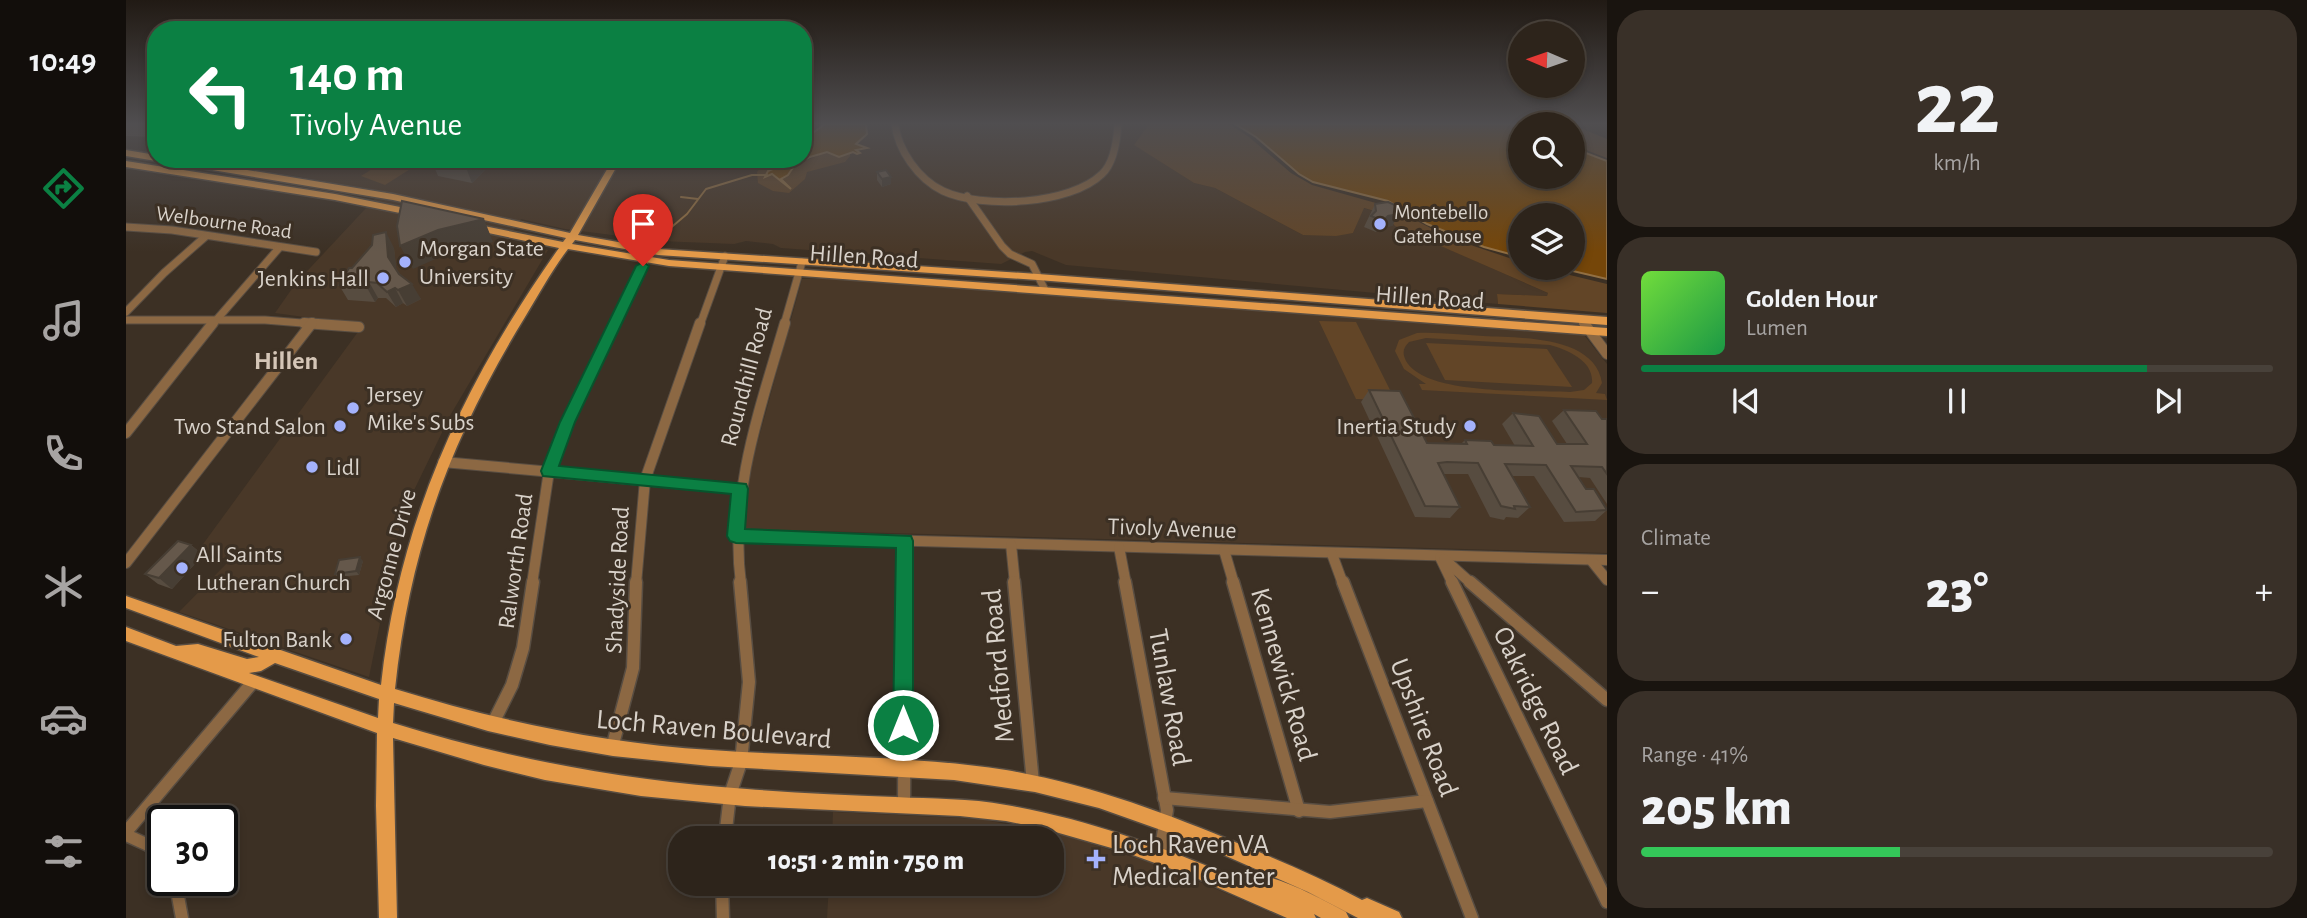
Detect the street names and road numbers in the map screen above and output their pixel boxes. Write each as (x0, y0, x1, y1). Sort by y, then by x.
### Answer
street label: Welbourne Road (155, 203, 293, 242)
street label: Hillen Road (809, 241, 919, 273)
street label: Hillen Road (1375, 282, 1485, 314)
street label: Roundhill Road (717, 305, 777, 449)
street label: Argonne Drive (363, 486, 421, 622)
street label: Ralworth Road (495, 492, 537, 631)
street label: Shadyside Road (602, 506, 634, 654)
street label: Tivoly Avenue (1107, 515, 1237, 543)
street label: Kennewick Road (1245, 585, 1321, 764)
street label: Medford Road (978, 588, 1020, 744)
street label: Oakridge Road (1487, 623, 1583, 779)
street label: Tunlaw Road (1143, 627, 1195, 768)
street label: Upshire Road (1384, 655, 1462, 800)
street label: Loch Raven Boulevard (595, 706, 833, 754)

